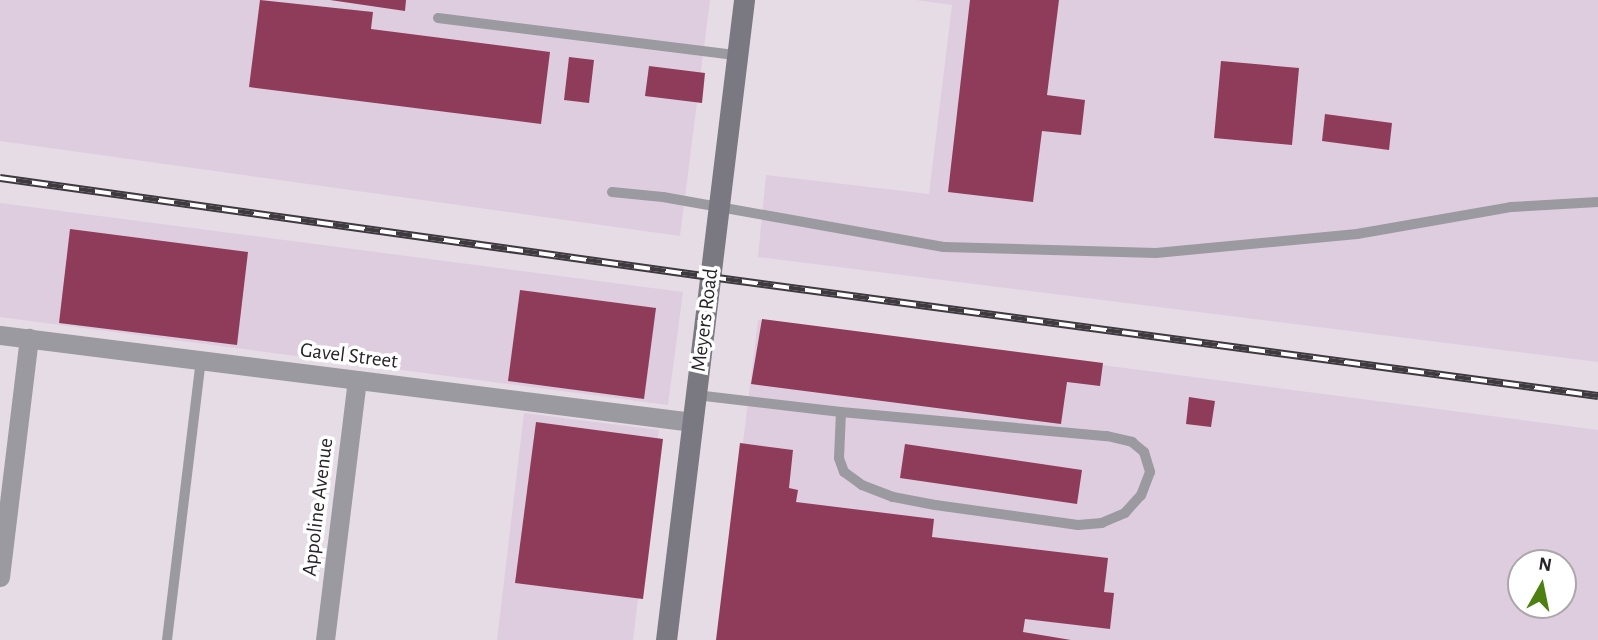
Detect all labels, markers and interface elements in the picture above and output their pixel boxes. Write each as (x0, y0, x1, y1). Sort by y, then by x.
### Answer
street label: Meyers Road (686, 267, 724, 373)
street label: Gavel Street (299, 338, 399, 374)
street label: Appoline Avenue (297, 437, 339, 577)
north arrow (1507, 549, 1577, 619)
text: N (1537, 554, 1553, 575)

